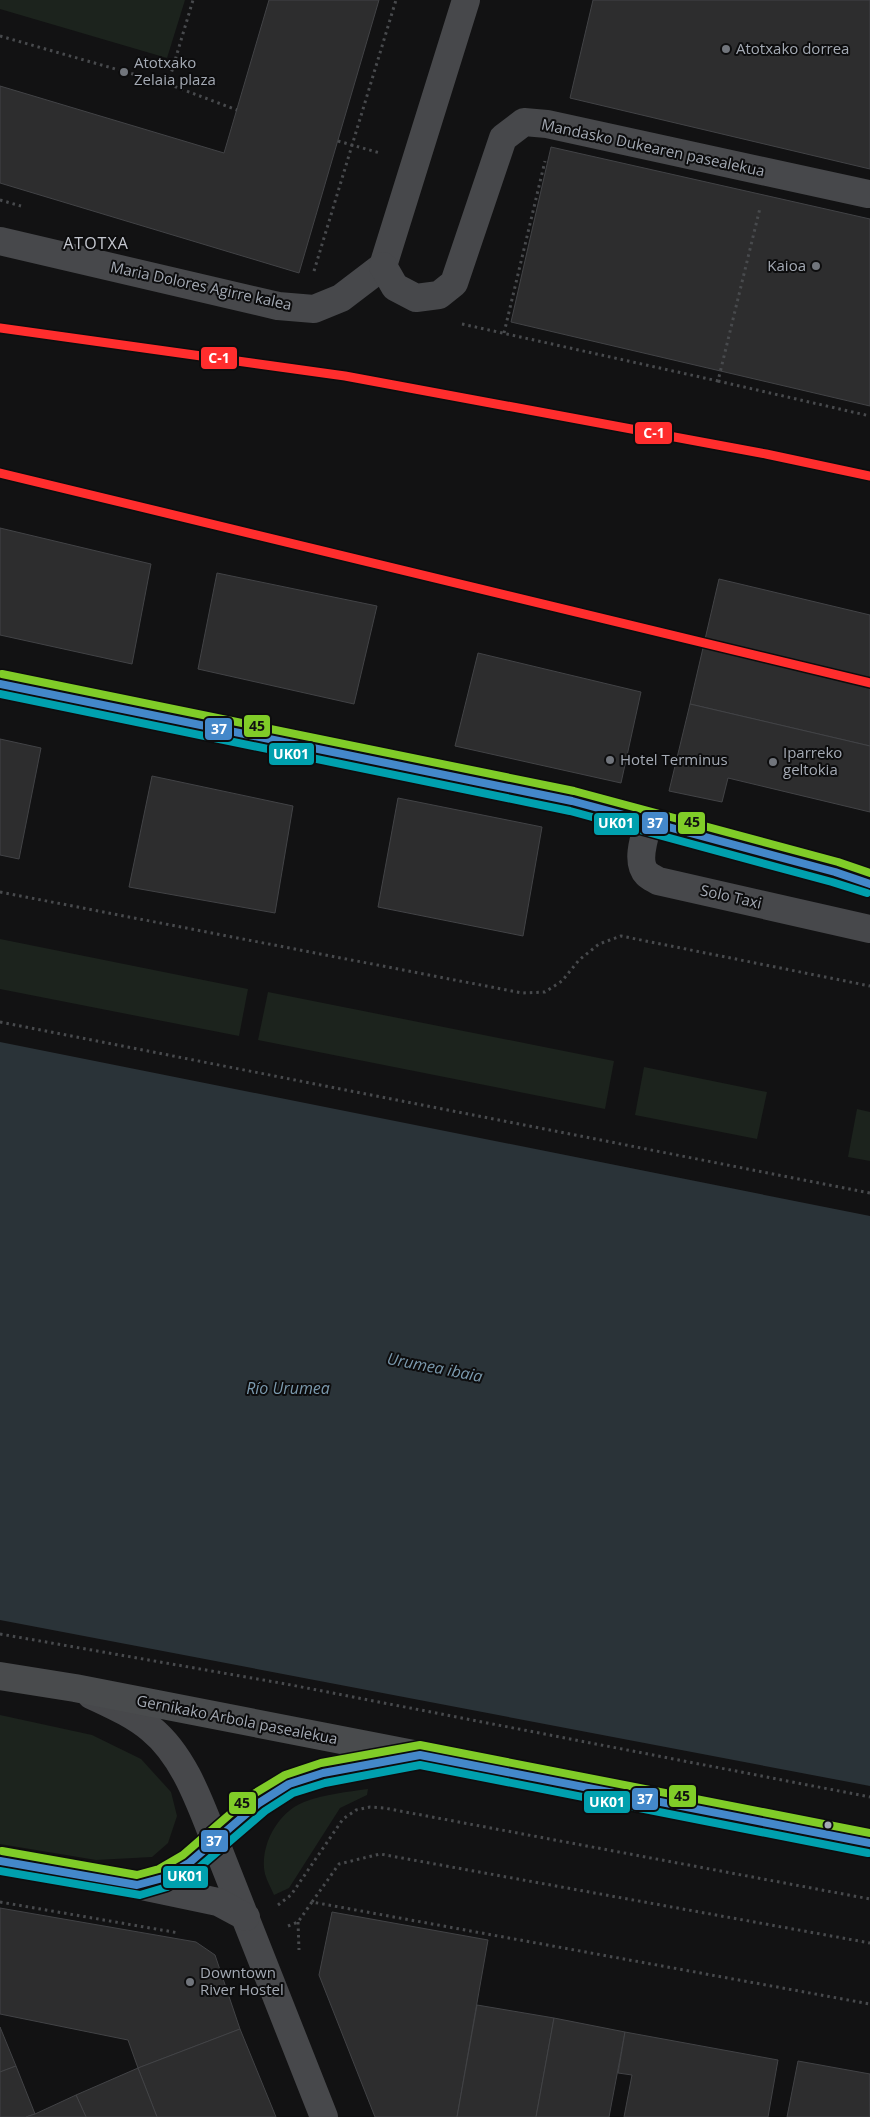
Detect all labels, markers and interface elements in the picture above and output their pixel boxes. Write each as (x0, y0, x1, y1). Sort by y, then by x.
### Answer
place label: Atotxako dorrea (736, 38, 849, 58)
marker: Atotxako dorrea (720, 43, 732, 55)
place label: Atotxako Zelaia plaza (134, 52, 216, 89)
marker: Atotxako Zelaia plaza (118, 66, 130, 78)
street label: Mandasko Dukearen pasealekua (540, 114, 767, 180)
district label: ATOTXA (63, 232, 129, 254)
place label: Kaioa (767, 255, 806, 275)
street label: Maria Dolores Agirre kalea (109, 256, 294, 314)
marker: Kaioa (810, 260, 822, 272)
line badge: C-1 (200, 346, 238, 370)
text: C-1 (208, 348, 230, 367)
line badge: C-1 (634, 421, 673, 445)
text: C-1 (643, 423, 665, 442)
line badge: 45 (243, 714, 271, 738)
text: 45 (249, 716, 265, 735)
line badge: 37 (204, 717, 233, 741)
text: 37 (211, 719, 227, 738)
line badge: UK01 (268, 742, 315, 766)
place label: Iparreko geltokia (783, 742, 842, 779)
text: UK01 (273, 744, 309, 763)
place label: Hotel Terminus (620, 749, 728, 769)
marker: Hotel Terminus (604, 754, 616, 766)
marker: Iparreko geltokia (767, 756, 779, 768)
line badge: 37 (641, 811, 669, 835)
line badge: 45 (677, 811, 706, 835)
line badge: UK01 (593, 812, 640, 836)
text: 45 (684, 812, 700, 831)
text: UK01 (598, 813, 634, 832)
text: 37 (647, 813, 663, 832)
street label: Solo Taxi (699, 879, 764, 913)
water label: Urumea ibaia (385, 1347, 485, 1387)
water label: Río Urumea (246, 1377, 330, 1399)
street label: Gernikako Arbola pasealekua (135, 1690, 339, 1748)
line badge: 45 (668, 1784, 697, 1808)
text: 45 (674, 1786, 690, 1805)
line badge: 37 (631, 1787, 659, 1811)
text: 37 (637, 1789, 653, 1808)
line badge: UK01 (583, 1790, 631, 1814)
line badge: 45 (228, 1791, 257, 1815)
text: UK01 (589, 1792, 625, 1811)
text: 45 (234, 1793, 250, 1812)
unlabelled marker (823, 1820, 833, 1830)
line badge: 37 (200, 1829, 229, 1853)
text: 37 (206, 1831, 222, 1850)
line badge: UK01 (162, 1865, 209, 1889)
text: UK01 (167, 1866, 203, 1885)
place label: Downtown River Hostel (200, 1962, 284, 1999)
marker: Downtown River Hostel (184, 1976, 196, 1988)

